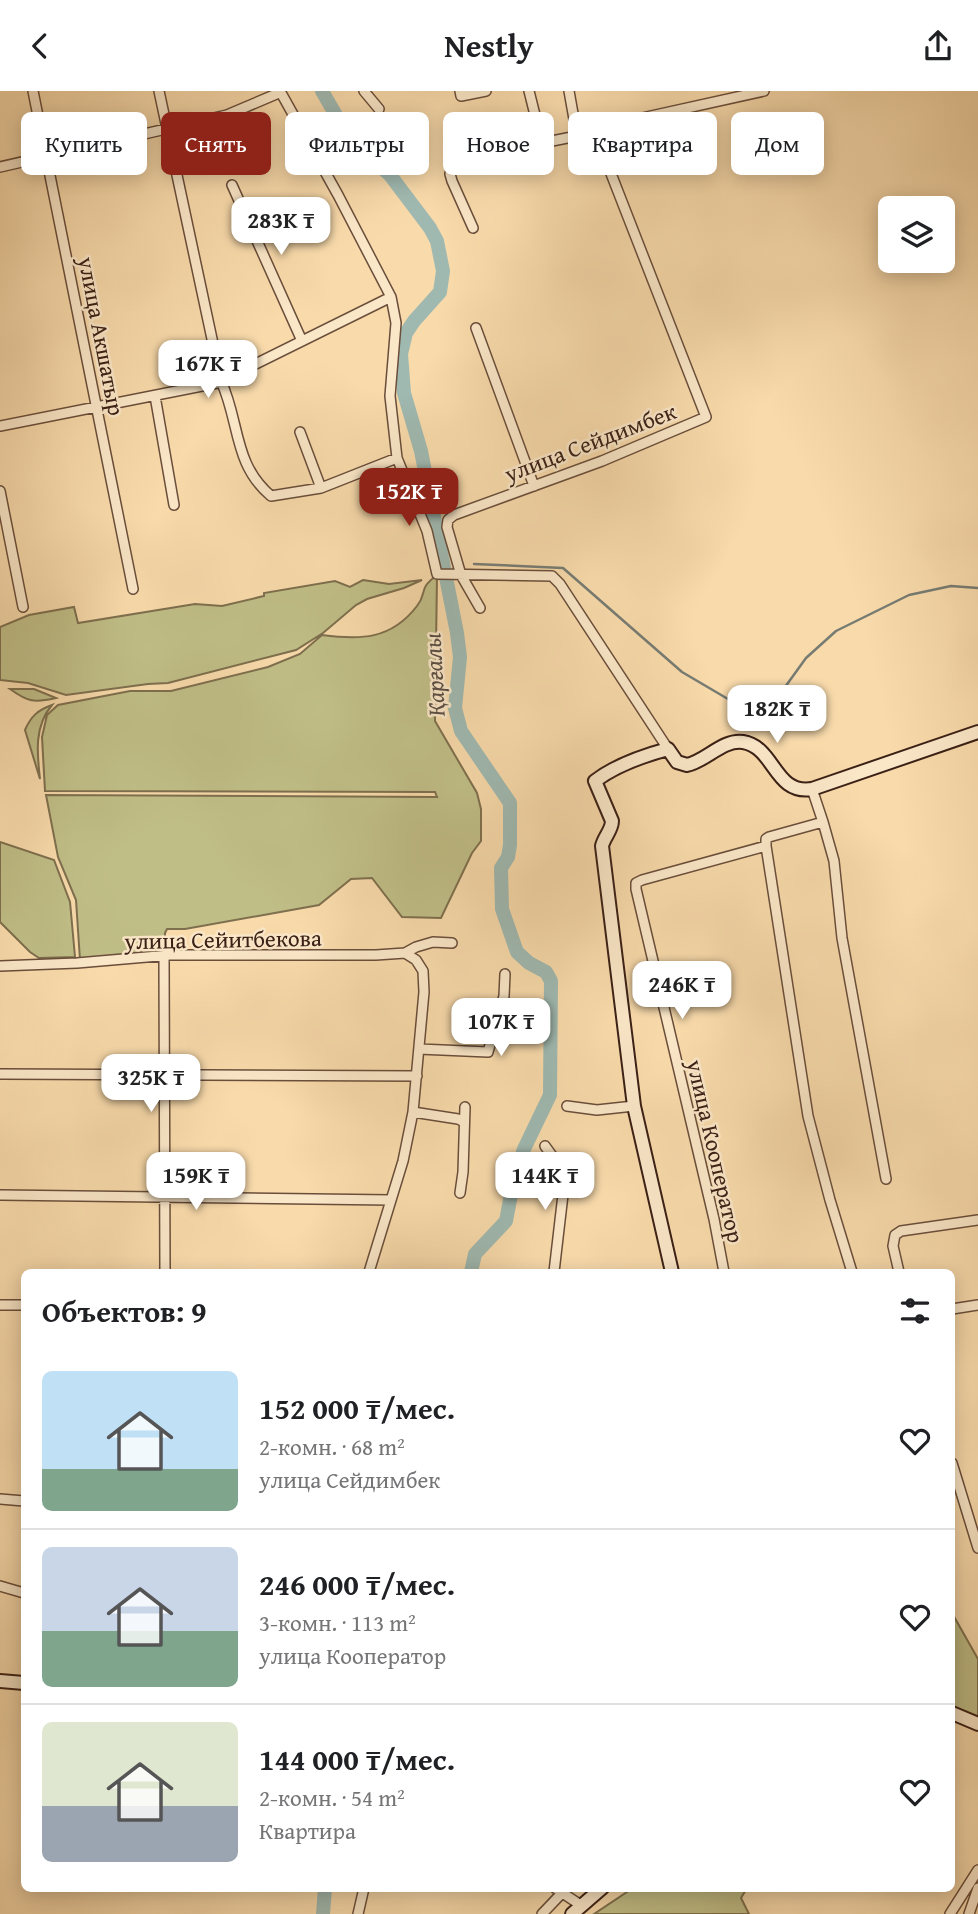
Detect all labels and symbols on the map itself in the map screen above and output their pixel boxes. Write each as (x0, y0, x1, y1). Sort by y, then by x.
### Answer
pin: 283K ₸ (224, 197, 338, 257)
street label: улица Акшатыр (70, 253, 134, 418)
pin: 167K ₸ (151, 341, 265, 400)
street label: улица Сейдимбек (499, 394, 681, 490)
pin: 152K ₸ (352, 469, 466, 528)
water label: Қарғалы (414, 632, 454, 718)
pin: 182K ₸ (720, 685, 834, 745)
street label: улица Сейитбекова (123, 921, 322, 957)
pin: 246K ₸ (625, 961, 739, 1021)
pin: 107K ₸ (444, 999, 558, 1058)
pin: 325K ₸ (94, 1055, 208, 1114)
street label: улица Кооператор (679, 1055, 753, 1246)
pin: 159K ₸ (139, 1153, 253, 1212)
pin: 144K ₸ (488, 1153, 602, 1212)

